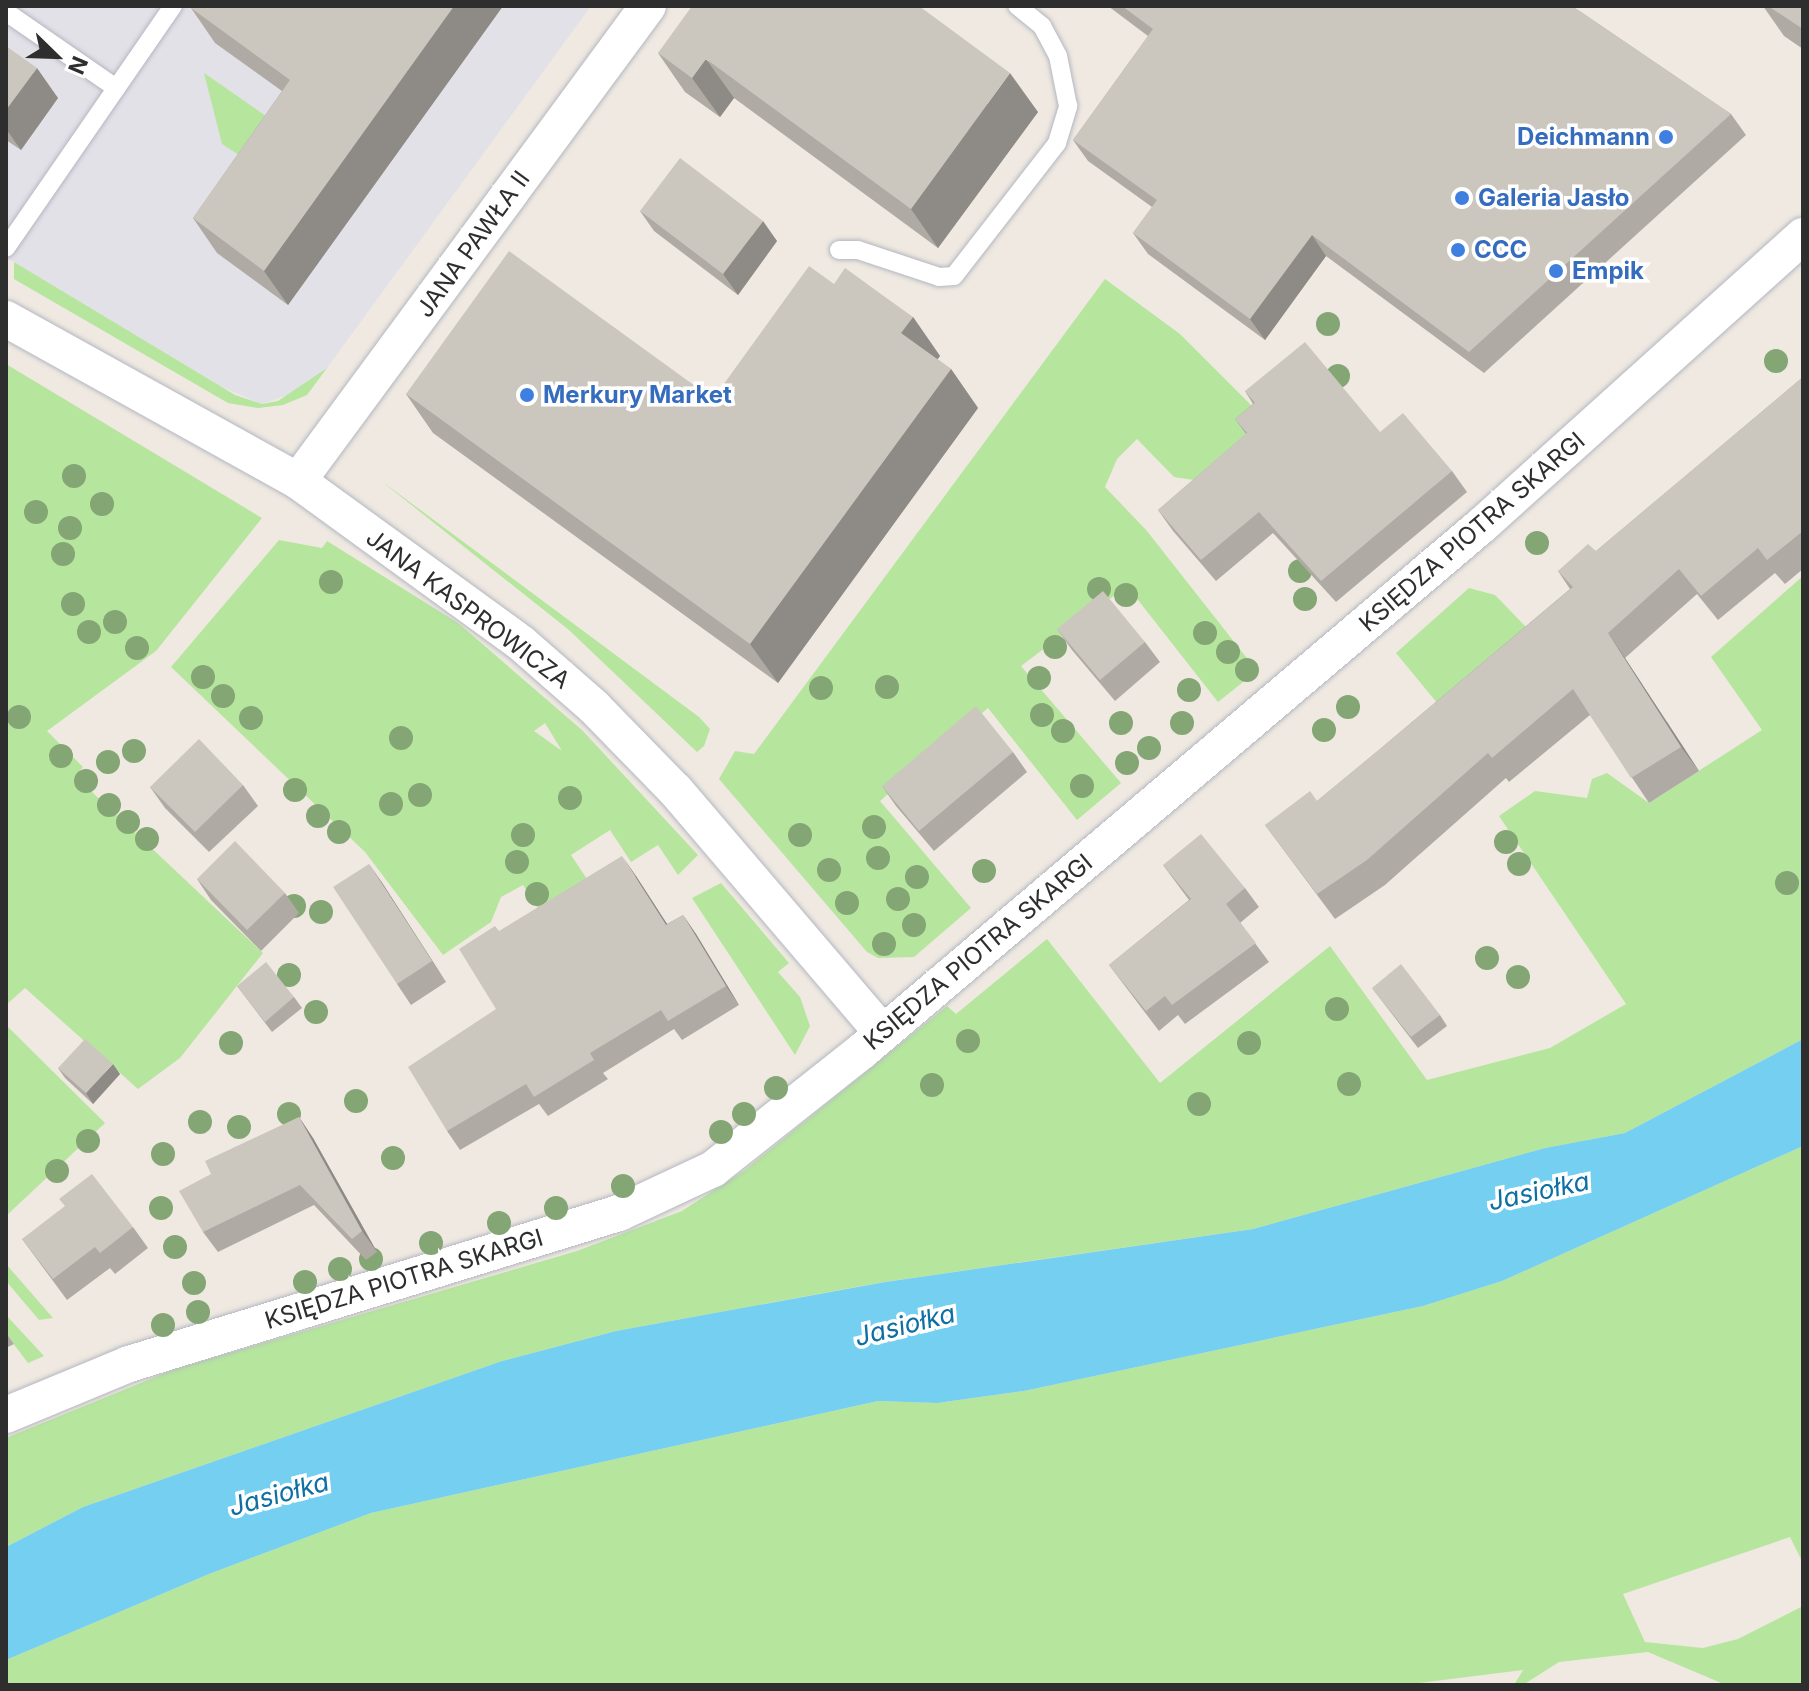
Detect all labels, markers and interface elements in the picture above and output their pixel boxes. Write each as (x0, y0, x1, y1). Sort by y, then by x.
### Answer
north arrow (16, 16, 96, 96)
text: N (63, 53, 93, 78)
place label: Deichmann (1517, 123, 1650, 151)
marker: Deichmann (1657, 128, 1675, 146)
street label: JANA PAWŁA II (410, 165, 536, 323)
place label: Galeria Jasło (1478, 184, 1629, 212)
marker: Galeria Jasło (1453, 189, 1471, 207)
place label: CCC (1474, 236, 1527, 264)
marker: CCC (1449, 241, 1467, 259)
place label: Empik (1572, 257, 1644, 285)
marker: Empik (1547, 262, 1565, 280)
place label: Merkury Market (543, 381, 732, 409)
marker: Merkury Market (518, 386, 536, 404)
street label: KSIĘDZA PIOTRA SKARGI (1353, 426, 1591, 638)
street label: JANA KASPROWICZA (360, 523, 576, 695)
street label: KSIĘDZA PIOTRA SKARGI (858, 848, 1098, 1056)
water label: Jasiołka (1486, 1165, 1592, 1217)
street label: KSIĘDZA PIOTRA SKARGI (261, 1223, 547, 1335)
water label: Jasiołka (852, 1297, 958, 1353)
water label: Jasiołka (226, 1466, 332, 1522)

